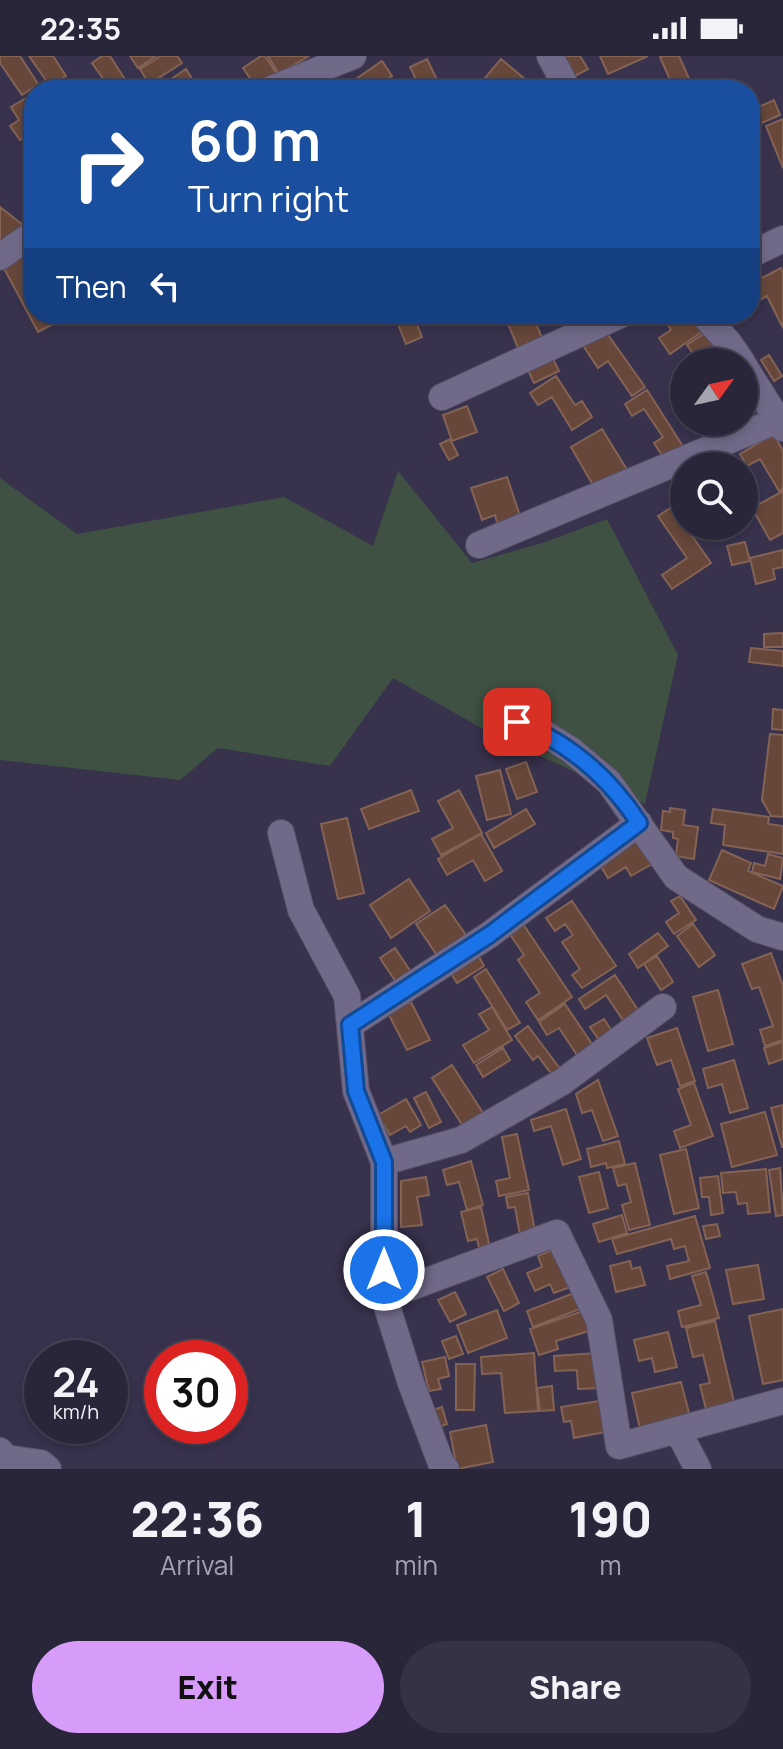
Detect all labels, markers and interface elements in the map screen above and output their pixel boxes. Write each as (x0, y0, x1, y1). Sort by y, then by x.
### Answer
text: 22:35 (40, 8, 121, 49)
text: 60 m (188, 101, 321, 178)
icon: right (56, 112, 160, 216)
text: Turn right (188, 174, 349, 223)
icon: left (143, 264, 187, 308)
text: Then (56, 266, 127, 307)
north arrow (670, 348, 758, 436)
map controls (670, 348, 758, 540)
button: search (670, 452, 758, 540)
pin (483, 688, 551, 756)
icon: arrive (495, 700, 539, 744)
position arrow (342, 1228, 426, 1312)
speed limit sign: 30 (144, 1340, 248, 1444)
text: 24 (52, 1354, 100, 1409)
text: km/h (53, 1398, 99, 1425)
text: 22:36 (131, 1486, 264, 1551)
text: 1 (405, 1486, 427, 1551)
text: 190 (568, 1486, 652, 1551)
text: Arrival (160, 1547, 234, 1583)
text: min (394, 1547, 438, 1583)
text: m (599, 1547, 622, 1583)
button: Exit (32, 1641, 384, 1733)
button: Share (400, 1641, 751, 1733)

